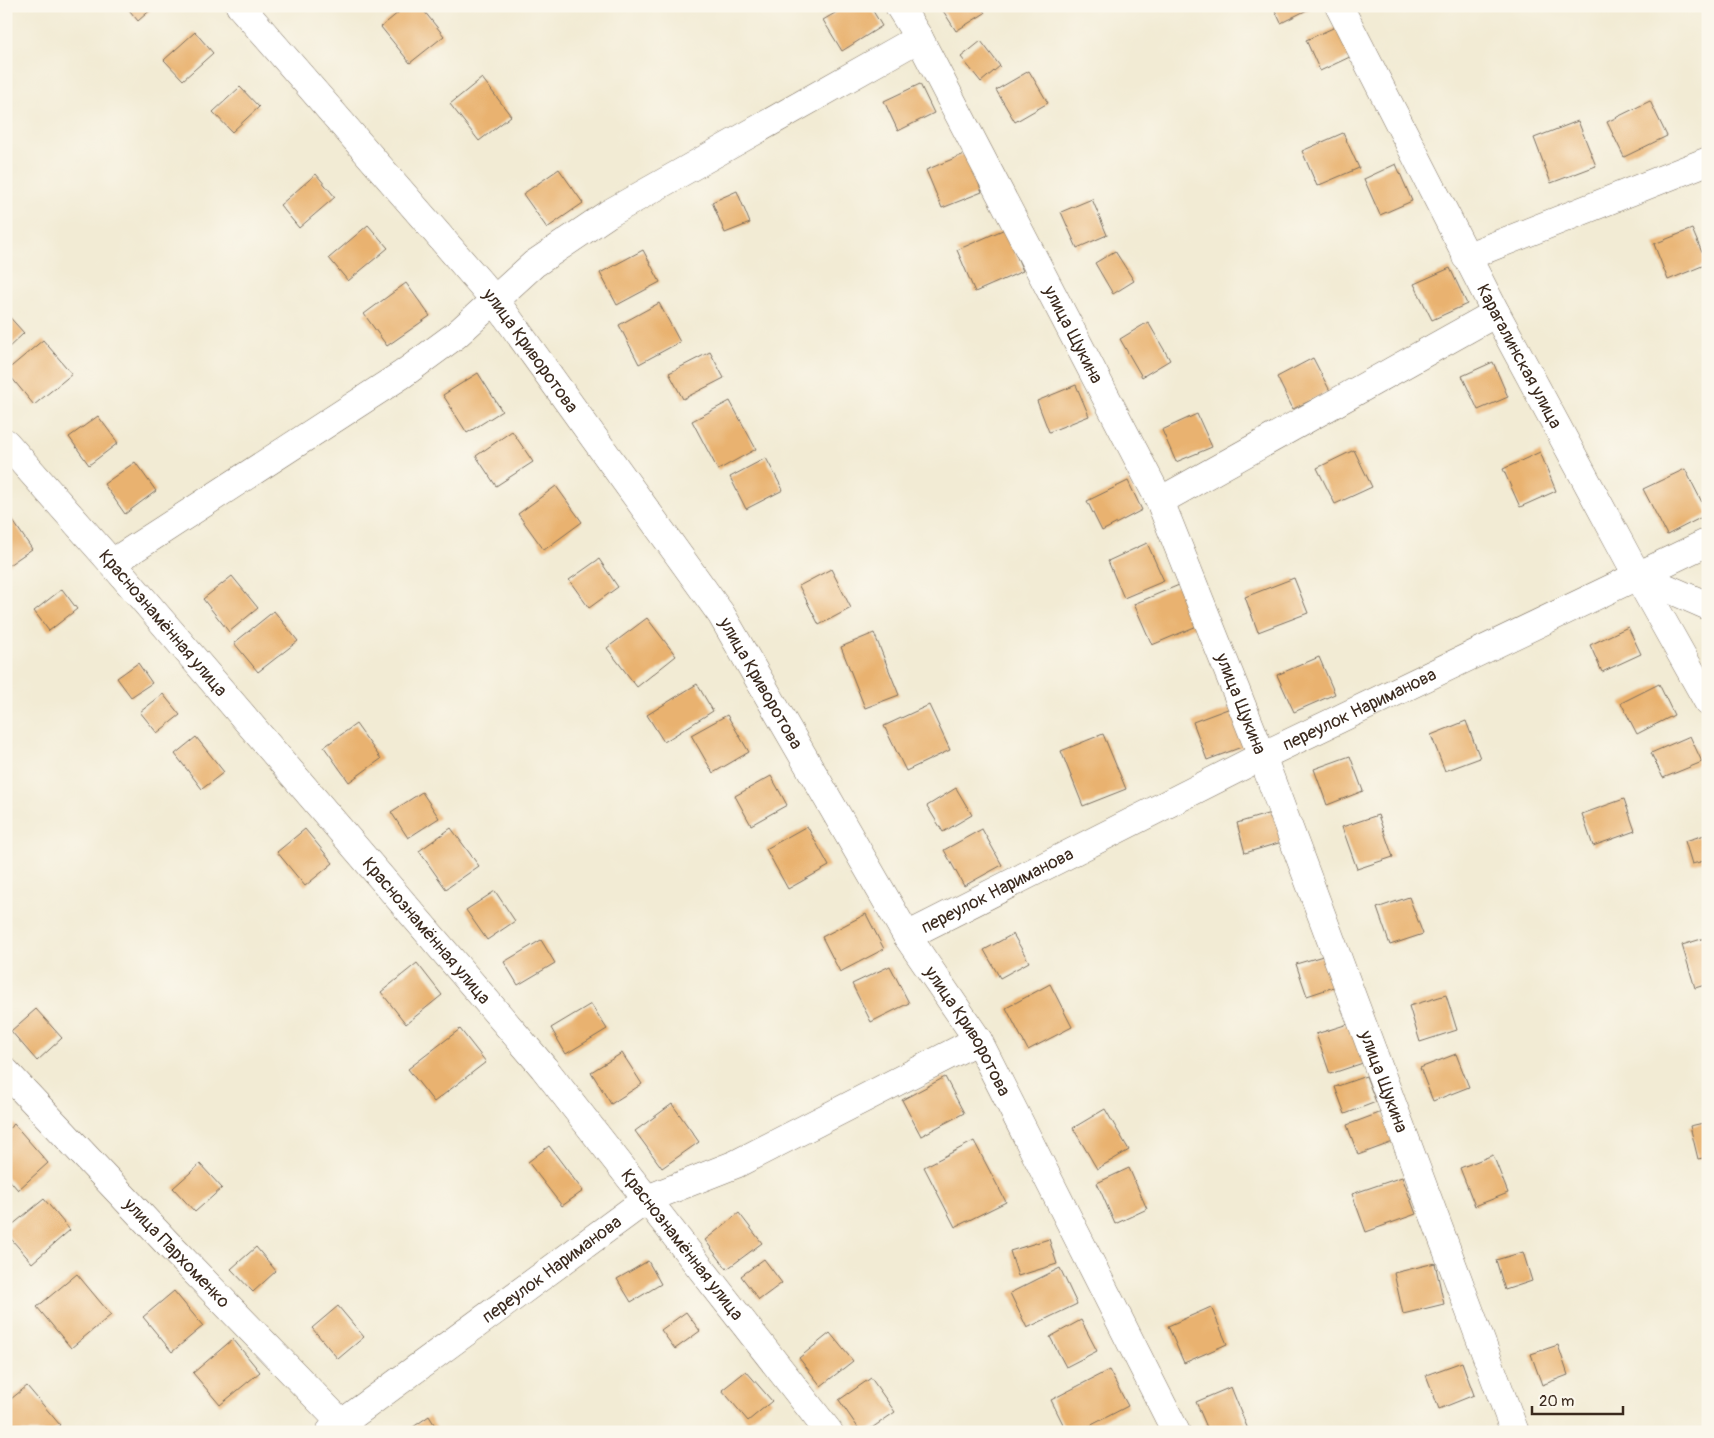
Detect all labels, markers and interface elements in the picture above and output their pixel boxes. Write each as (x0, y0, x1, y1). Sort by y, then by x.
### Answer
street label: Карагалинская улица (1472, 280, 1567, 432)
street label: улица Щукина (1038, 281, 1108, 387)
street label: улица Криворотова (478, 282, 584, 417)
street label: Краснознамённая улица (94, 545, 233, 701)
street label: улица Криворотова (713, 612, 808, 753)
street label: улица Щукина (1210, 649, 1272, 758)
street label: переулок Нариманова (1279, 663, 1440, 756)
street label: переулок Нариманова (917, 842, 1077, 939)
street label: Краснознамённая улица (357, 852, 496, 1009)
street label: улица Криворотова (919, 961, 1016, 1100)
street label: улица Щукина (1354, 1026, 1413, 1136)
street label: Краснознамённая улица (616, 1164, 749, 1325)
street label: улица Пархоменко (118, 1192, 235, 1313)
street label: переулок Нариманова (477, 1210, 626, 1328)
scale bar (1532, 1383, 1623, 1415)
text: 20 m (1539, 1392, 1574, 1411)

